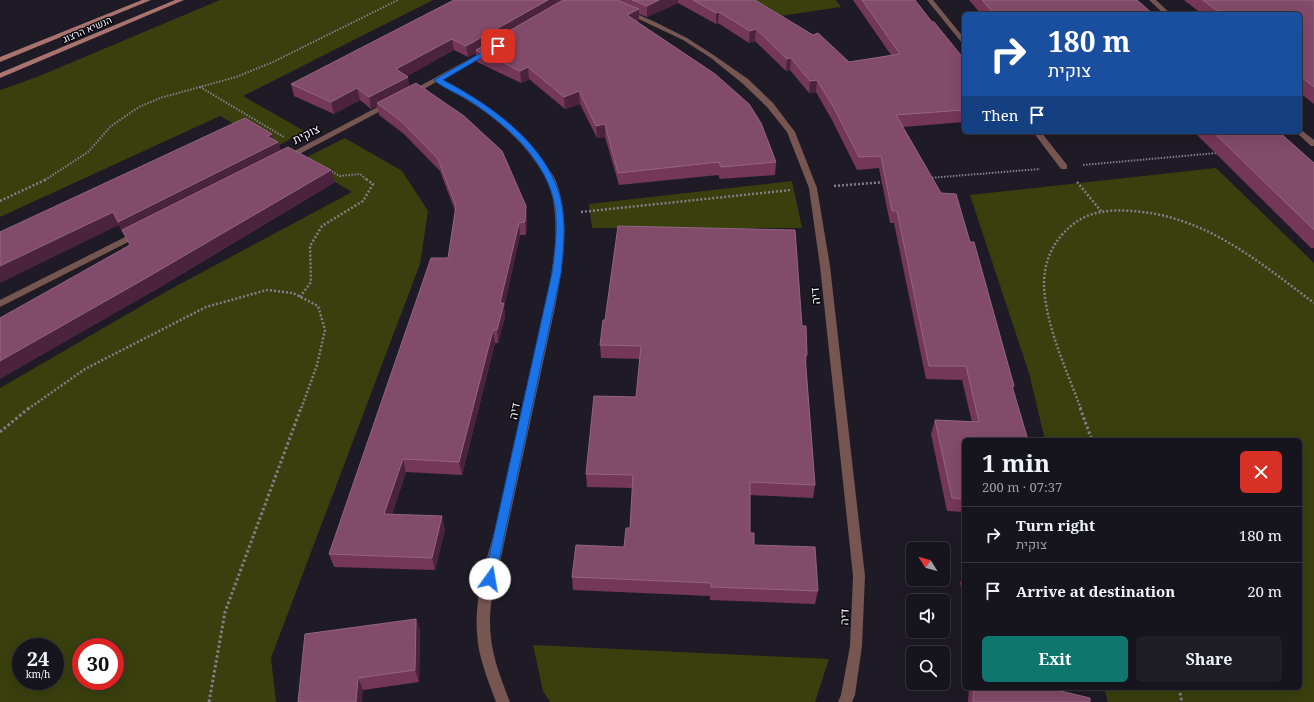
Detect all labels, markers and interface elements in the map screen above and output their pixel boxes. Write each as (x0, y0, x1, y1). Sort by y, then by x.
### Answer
street label: הנשיא הרצוג (60, 12, 114, 46)
text: 180 m (1048, 22, 1130, 60)
icon: right (982, 28, 1034, 80)
pin (481, 29, 515, 63)
icon: arrive (487, 35, 509, 57)
text: צוקית (1048, 58, 1091, 82)
icon: arrive (1026, 104, 1048, 126)
text: Then (982, 105, 1018, 125)
street label: צוקית (289, 120, 323, 148)
street label: דיה (806, 287, 824, 305)
street label: דיה (504, 401, 524, 421)
text: 1 min (982, 446, 1050, 479)
button: close (1240, 451, 1282, 493)
text: 200 m · 07:37 (982, 478, 1062, 496)
text: Turn right (1016, 515, 1095, 535)
icon: right (982, 524, 1004, 546)
text: 180 m (1239, 525, 1282, 545)
text: צוקית (1016, 535, 1047, 553)
north arrow (906, 542, 950, 586)
map controls (906, 542, 950, 690)
position arrow (469, 558, 511, 600)
icon: arrive (982, 580, 1004, 602)
text: Arrive at destination (1016, 581, 1175, 601)
text: 20 m (1247, 581, 1282, 601)
button: sound (906, 594, 950, 638)
street label: דיה (835, 608, 853, 626)
button: Exit (982, 636, 1128, 682)
button: Share (1136, 636, 1282, 682)
speed limit sign: 30 (72, 638, 124, 690)
text: 24 (27, 645, 49, 672)
button: search (906, 646, 950, 690)
text: km/h (26, 667, 50, 681)

